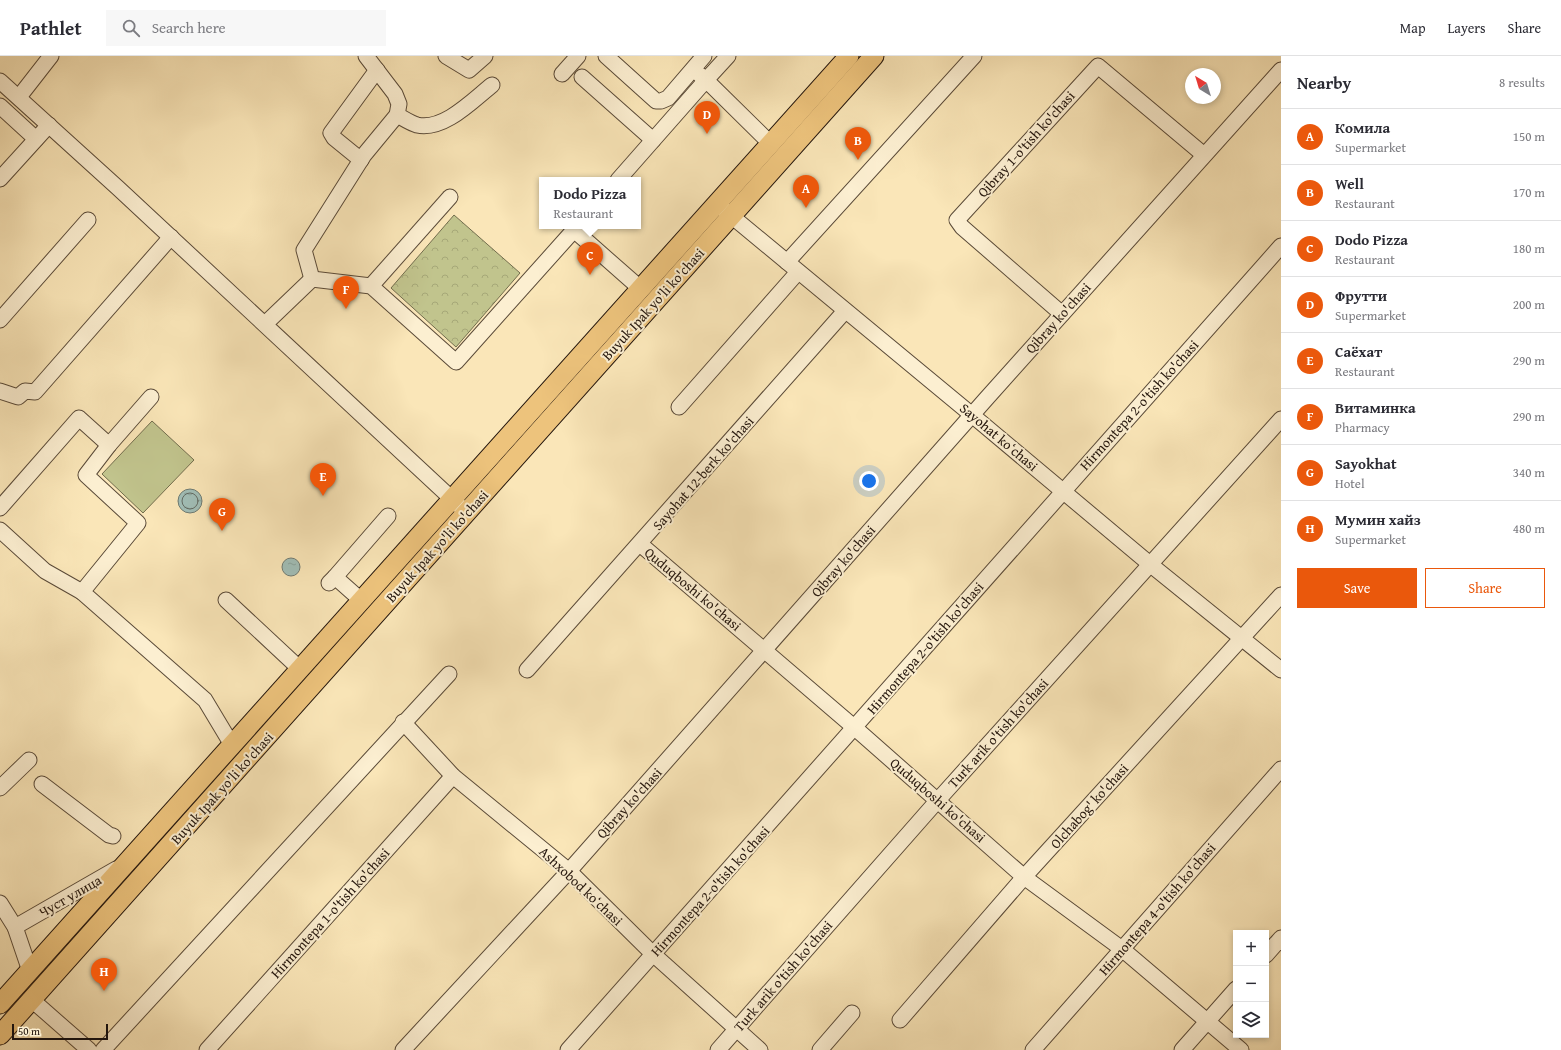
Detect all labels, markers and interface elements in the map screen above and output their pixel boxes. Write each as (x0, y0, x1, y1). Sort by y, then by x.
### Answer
search box (106, 10, 386, 46)
text: Pathlet (20, 14, 82, 42)
icon: search (120, 17, 142, 39)
text: Search here (152, 17, 226, 38)
text: Map (1400, 18, 1426, 38)
text: Layers (1448, 18, 1486, 38)
text: Share (1508, 18, 1541, 38)
north arrow (1185, 68, 1221, 104)
text: Nearby (1297, 70, 1351, 95)
text: 8 results (1499, 73, 1545, 92)
street label: Qibray 1-o'tish ko'chasi (973, 86, 1079, 202)
pin: D (694, 101, 720, 134)
text: Комила (1335, 117, 1390, 138)
pin: B (845, 127, 871, 160)
text: A (1306, 127, 1314, 146)
text: 150 m (1513, 127, 1545, 146)
text: Supermarket (1335, 138, 1406, 157)
text: Well (1335, 173, 1364, 194)
pin: A (793, 175, 819, 208)
popup (539, 177, 641, 229)
text: Dodo Pizza (553, 183, 627, 204)
text: B (1306, 183, 1314, 202)
text: 170 m (1513, 183, 1545, 202)
text: Restaurant (1335, 194, 1395, 213)
text: Restaurant (553, 204, 613, 223)
text: Dodo Pizza (1335, 229, 1408, 250)
text: C (1306, 239, 1314, 258)
text: 180 m (1513, 239, 1545, 258)
pin: C (577, 242, 603, 275)
street label: Buyuk Ipak yo'li ko'chasi (597, 243, 709, 365)
text: Restaurant (1335, 250, 1395, 269)
pin: F (333, 276, 359, 309)
street label: Qibray ko'chasi (1021, 278, 1095, 358)
text: Фрутти (1335, 285, 1387, 306)
text: D (1306, 295, 1314, 314)
text: 200 m (1513, 295, 1545, 314)
text: Supermarket (1335, 306, 1406, 325)
street label: Hirmontepa 2-o'tish ko'chasi (1075, 335, 1203, 475)
text: Саёхат (1335, 341, 1382, 362)
text: E (1307, 351, 1313, 370)
text: 290 m (1513, 351, 1545, 370)
text: Restaurant (1335, 362, 1395, 381)
text: Витаминка (1335, 397, 1416, 418)
street label: Sayohat koʻchasi (955, 398, 1043, 476)
text: F (1307, 407, 1313, 426)
text: 290 m (1513, 407, 1545, 426)
street label: Sayohat 12-berk ko'chasi (648, 412, 758, 534)
text: Pharmacy (1335, 418, 1390, 437)
text: Sayokhat (1335, 453, 1397, 474)
pin: E (310, 463, 336, 496)
text: G (1306, 463, 1314, 482)
text: 340 m (1513, 463, 1545, 482)
your location (859, 471, 879, 491)
text: Hotel (1335, 474, 1365, 493)
street label: Buyuk Ipak yo'li ko'chasi (381, 485, 493, 607)
pin: G (209, 498, 235, 531)
text: Мумин хайз (1335, 509, 1421, 530)
text: H (1305, 519, 1315, 538)
text: 480 m (1513, 519, 1545, 538)
street label: Qibray ko'chasi (806, 521, 880, 601)
text: Supermarket (1335, 530, 1406, 549)
street label: Quduqboshi ko'chasi (640, 542, 746, 636)
button: Save (1297, 568, 1417, 608)
button: Share (1425, 568, 1545, 608)
street label: Hirmontepa 2-o'tish ko'chasi (862, 577, 988, 718)
street label: Turk arik o'tish ko'chasi (943, 674, 1053, 792)
street label: Buyuk Ipak yo'li ko'chasi (166, 727, 278, 849)
street label: Quduqboshi ko'chasi (886, 753, 990, 847)
street label: Olchabog' ko'chasi (1045, 759, 1133, 853)
street label: Qibray ko'chasi (592, 763, 666, 843)
street label: Hirmontepa 2-o'tish ko'chasi (646, 821, 774, 961)
street label: Hirmontepa 4-o'tish ko'chasi (1094, 838, 1220, 979)
street label: Ashxobod koʻchasi (535, 842, 627, 930)
street label: Hirmontepa 1-o'tish ko'chasi (266, 843, 394, 983)
street label: Чуст улица (35, 870, 105, 922)
street label: Turk arik o'tish ko'chasi (729, 916, 837, 1036)
map controls (1233, 930, 1269, 1038)
button: + (1233, 930, 1269, 966)
pin: H (91, 958, 117, 991)
button: − (1233, 966, 1269, 1002)
button: layers (1233, 1002, 1269, 1038)
scale bar (12, 1022, 108, 1041)
text: 50 m (18, 1023, 40, 1039)

